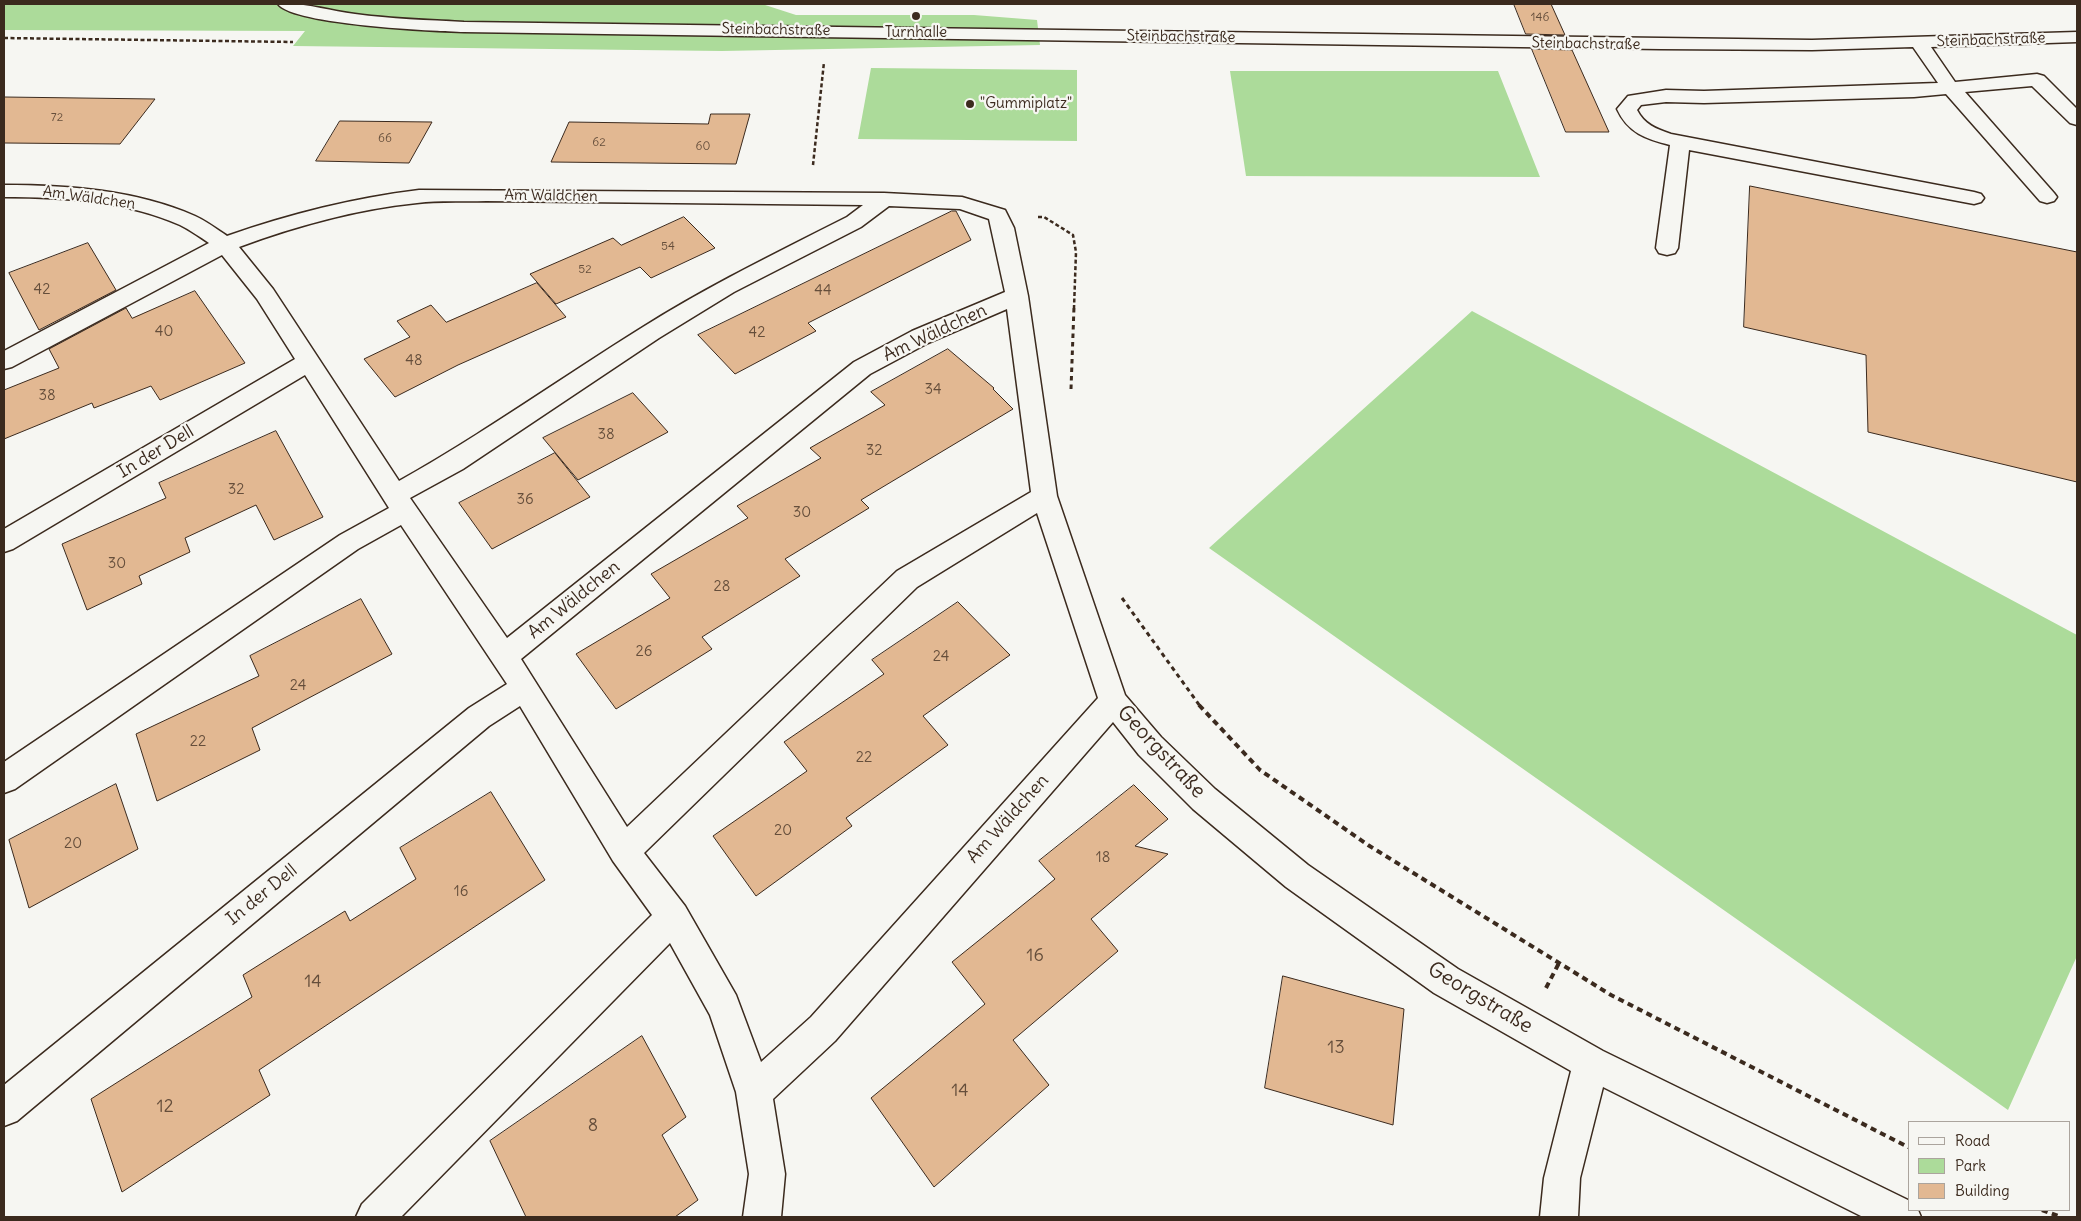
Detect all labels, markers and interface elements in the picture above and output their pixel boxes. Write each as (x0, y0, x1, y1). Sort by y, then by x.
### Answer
marker: Turnhalle (910, 10, 922, 22)
house number: 146 (1531, 11, 1549, 25)
street label: Steinbachstraße (721, 20, 831, 40)
place label: Turnhalle (885, 24, 947, 42)
street label: Steinbachstraße (1126, 27, 1236, 47)
street label: Steinbachstraße (1936, 29, 2046, 51)
street label: Steinbachstraße (1531, 34, 1641, 54)
place label: "Gummiplatz" (980, 95, 1072, 113)
marker: "Gummiplatz" (964, 98, 976, 110)
house number: 72 (51, 111, 63, 125)
house number: 66 (378, 132, 392, 146)
house number: 62 (592, 136, 606, 150)
house number: 60 (696, 140, 710, 154)
street label: Am Wäldchen (42, 183, 136, 213)
street label: Am Wäldchen (504, 186, 598, 206)
house number: 54 (661, 240, 675, 254)
house number: 52 (578, 263, 592, 277)
house number: 42 (34, 281, 50, 299)
house number: 44 (814, 282, 832, 300)
street label: Am Wäldchen (880, 300, 990, 366)
house number: 40 (155, 323, 173, 341)
house number: 42 (749, 324, 765, 342)
house number: 48 (405, 352, 423, 370)
house number: 34 (924, 381, 942, 399)
house number: 38 (38, 387, 56, 405)
street label: In der Dell (114, 421, 198, 483)
house number: 38 (597, 426, 615, 444)
house number: 32 (866, 442, 882, 460)
house number: 32 (228, 481, 244, 499)
house number: 36 (516, 491, 534, 509)
house number: 30 (793, 504, 811, 522)
house number: 30 (108, 555, 126, 573)
street label: Am Wäldchen (524, 556, 624, 644)
house number: 28 (714, 578, 730, 596)
house number: 26 (636, 643, 652, 661)
house number: 24 (933, 648, 949, 666)
house number: 24 (290, 677, 306, 695)
street label: Georgstraße (1112, 700, 1210, 804)
house number: 22 (190, 733, 206, 751)
house number: 22 (856, 749, 872, 767)
street label: Am Wäldchen (963, 770, 1053, 868)
house number: 20 (774, 822, 792, 840)
house number: 20 (64, 835, 82, 853)
house number: 18 (1096, 849, 1110, 867)
street label: In der Dell (222, 860, 302, 930)
house number: 16 (454, 883, 468, 901)
house number: 16 (1026, 945, 1044, 967)
street label: Georgstraße (1423, 957, 1537, 1039)
house number: 14 (304, 971, 322, 993)
house number: 13 (1327, 1037, 1345, 1059)
house number: 14 (951, 1080, 969, 1102)
house number: 12 (156, 1096, 174, 1118)
house number: 8 (588, 1115, 598, 1137)
legend (1908, 1121, 2071, 1211)
text: Road (1955, 1131, 1990, 1150)
text: Park (1955, 1156, 1986, 1175)
text: Building (1955, 1181, 2010, 1200)

